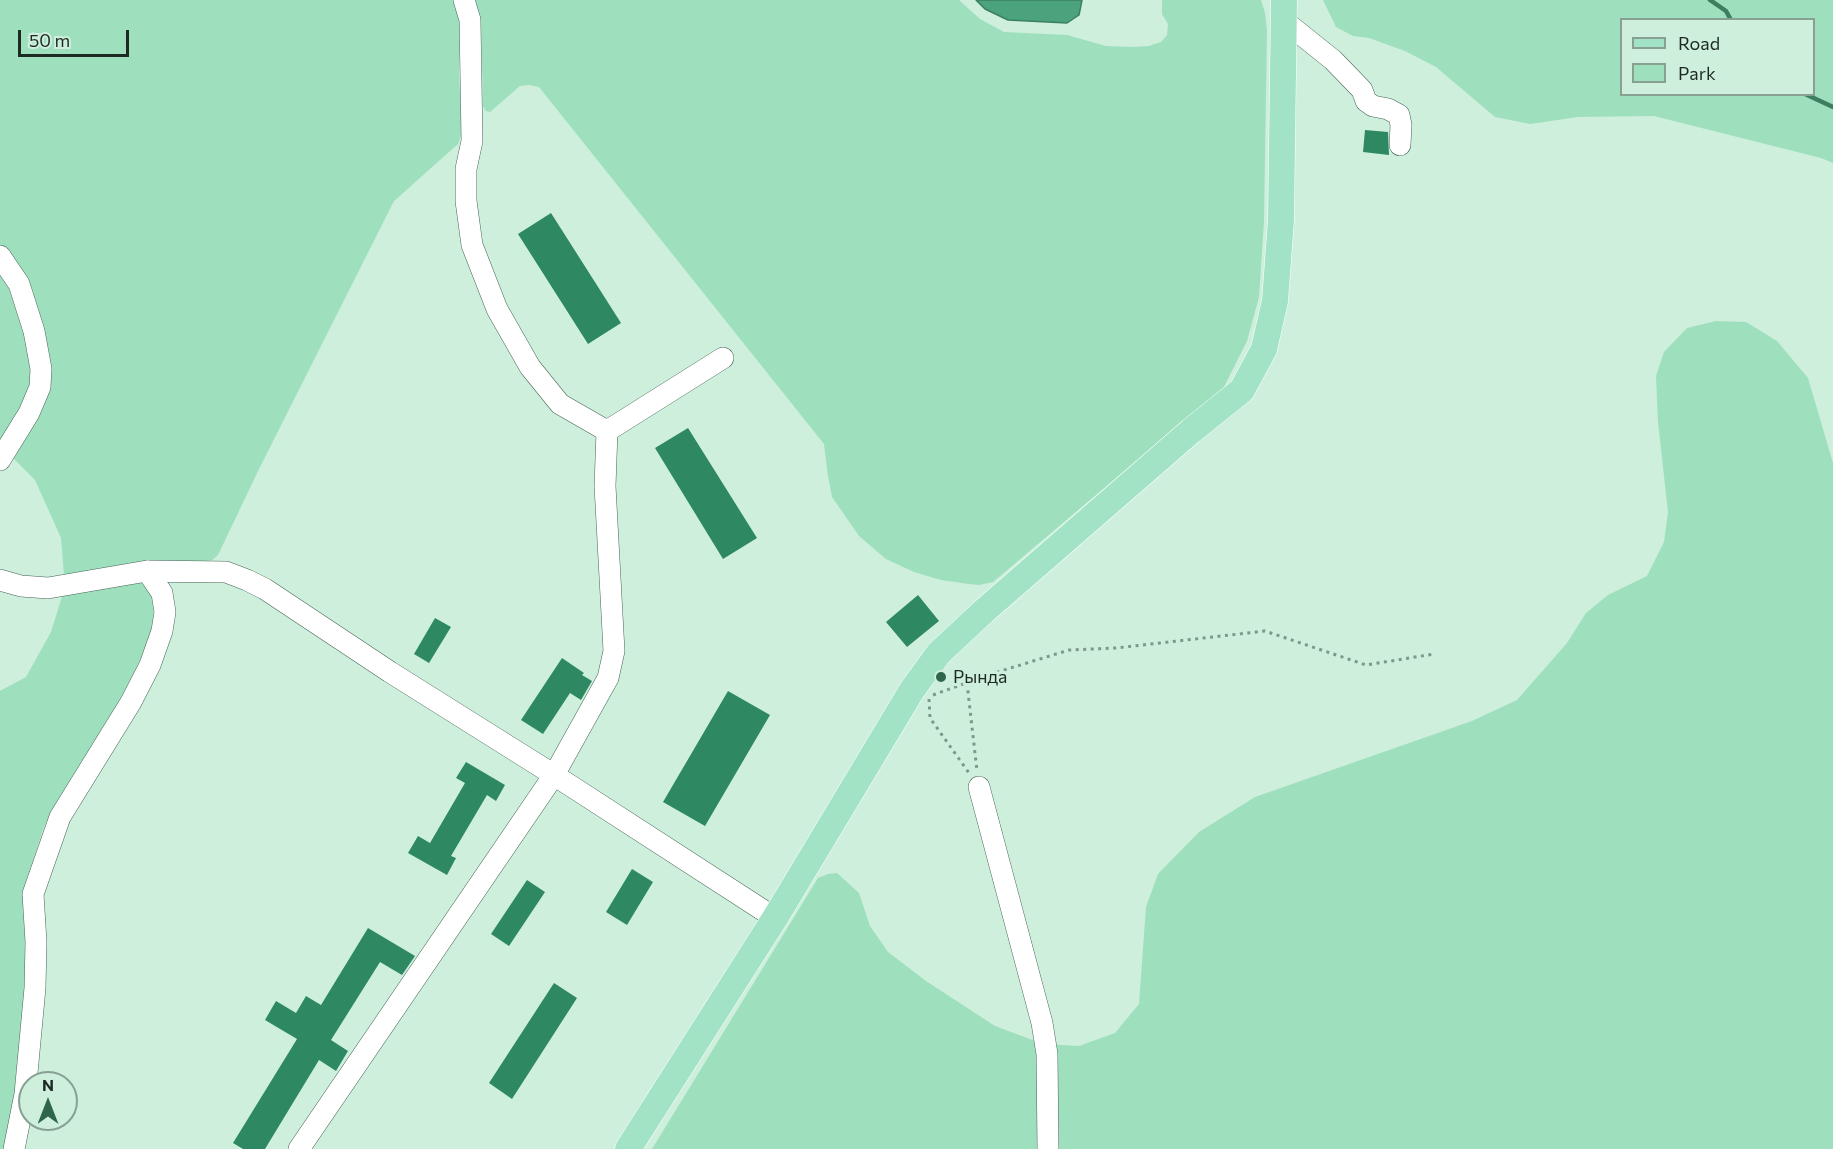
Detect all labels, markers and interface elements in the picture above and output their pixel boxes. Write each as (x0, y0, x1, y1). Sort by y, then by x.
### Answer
scale bar (21, 18, 132, 56)
legend (1620, 18, 1815, 96)
text: 50 m (29, 29, 70, 51)
text: Road (1678, 32, 1720, 54)
text: Park (1678, 62, 1716, 84)
place label: Рында (953, 666, 1007, 688)
marker: Рында (934, 670, 948, 684)
north arrow (18, 1071, 78, 1131)
text: N (42, 1075, 54, 1094)

